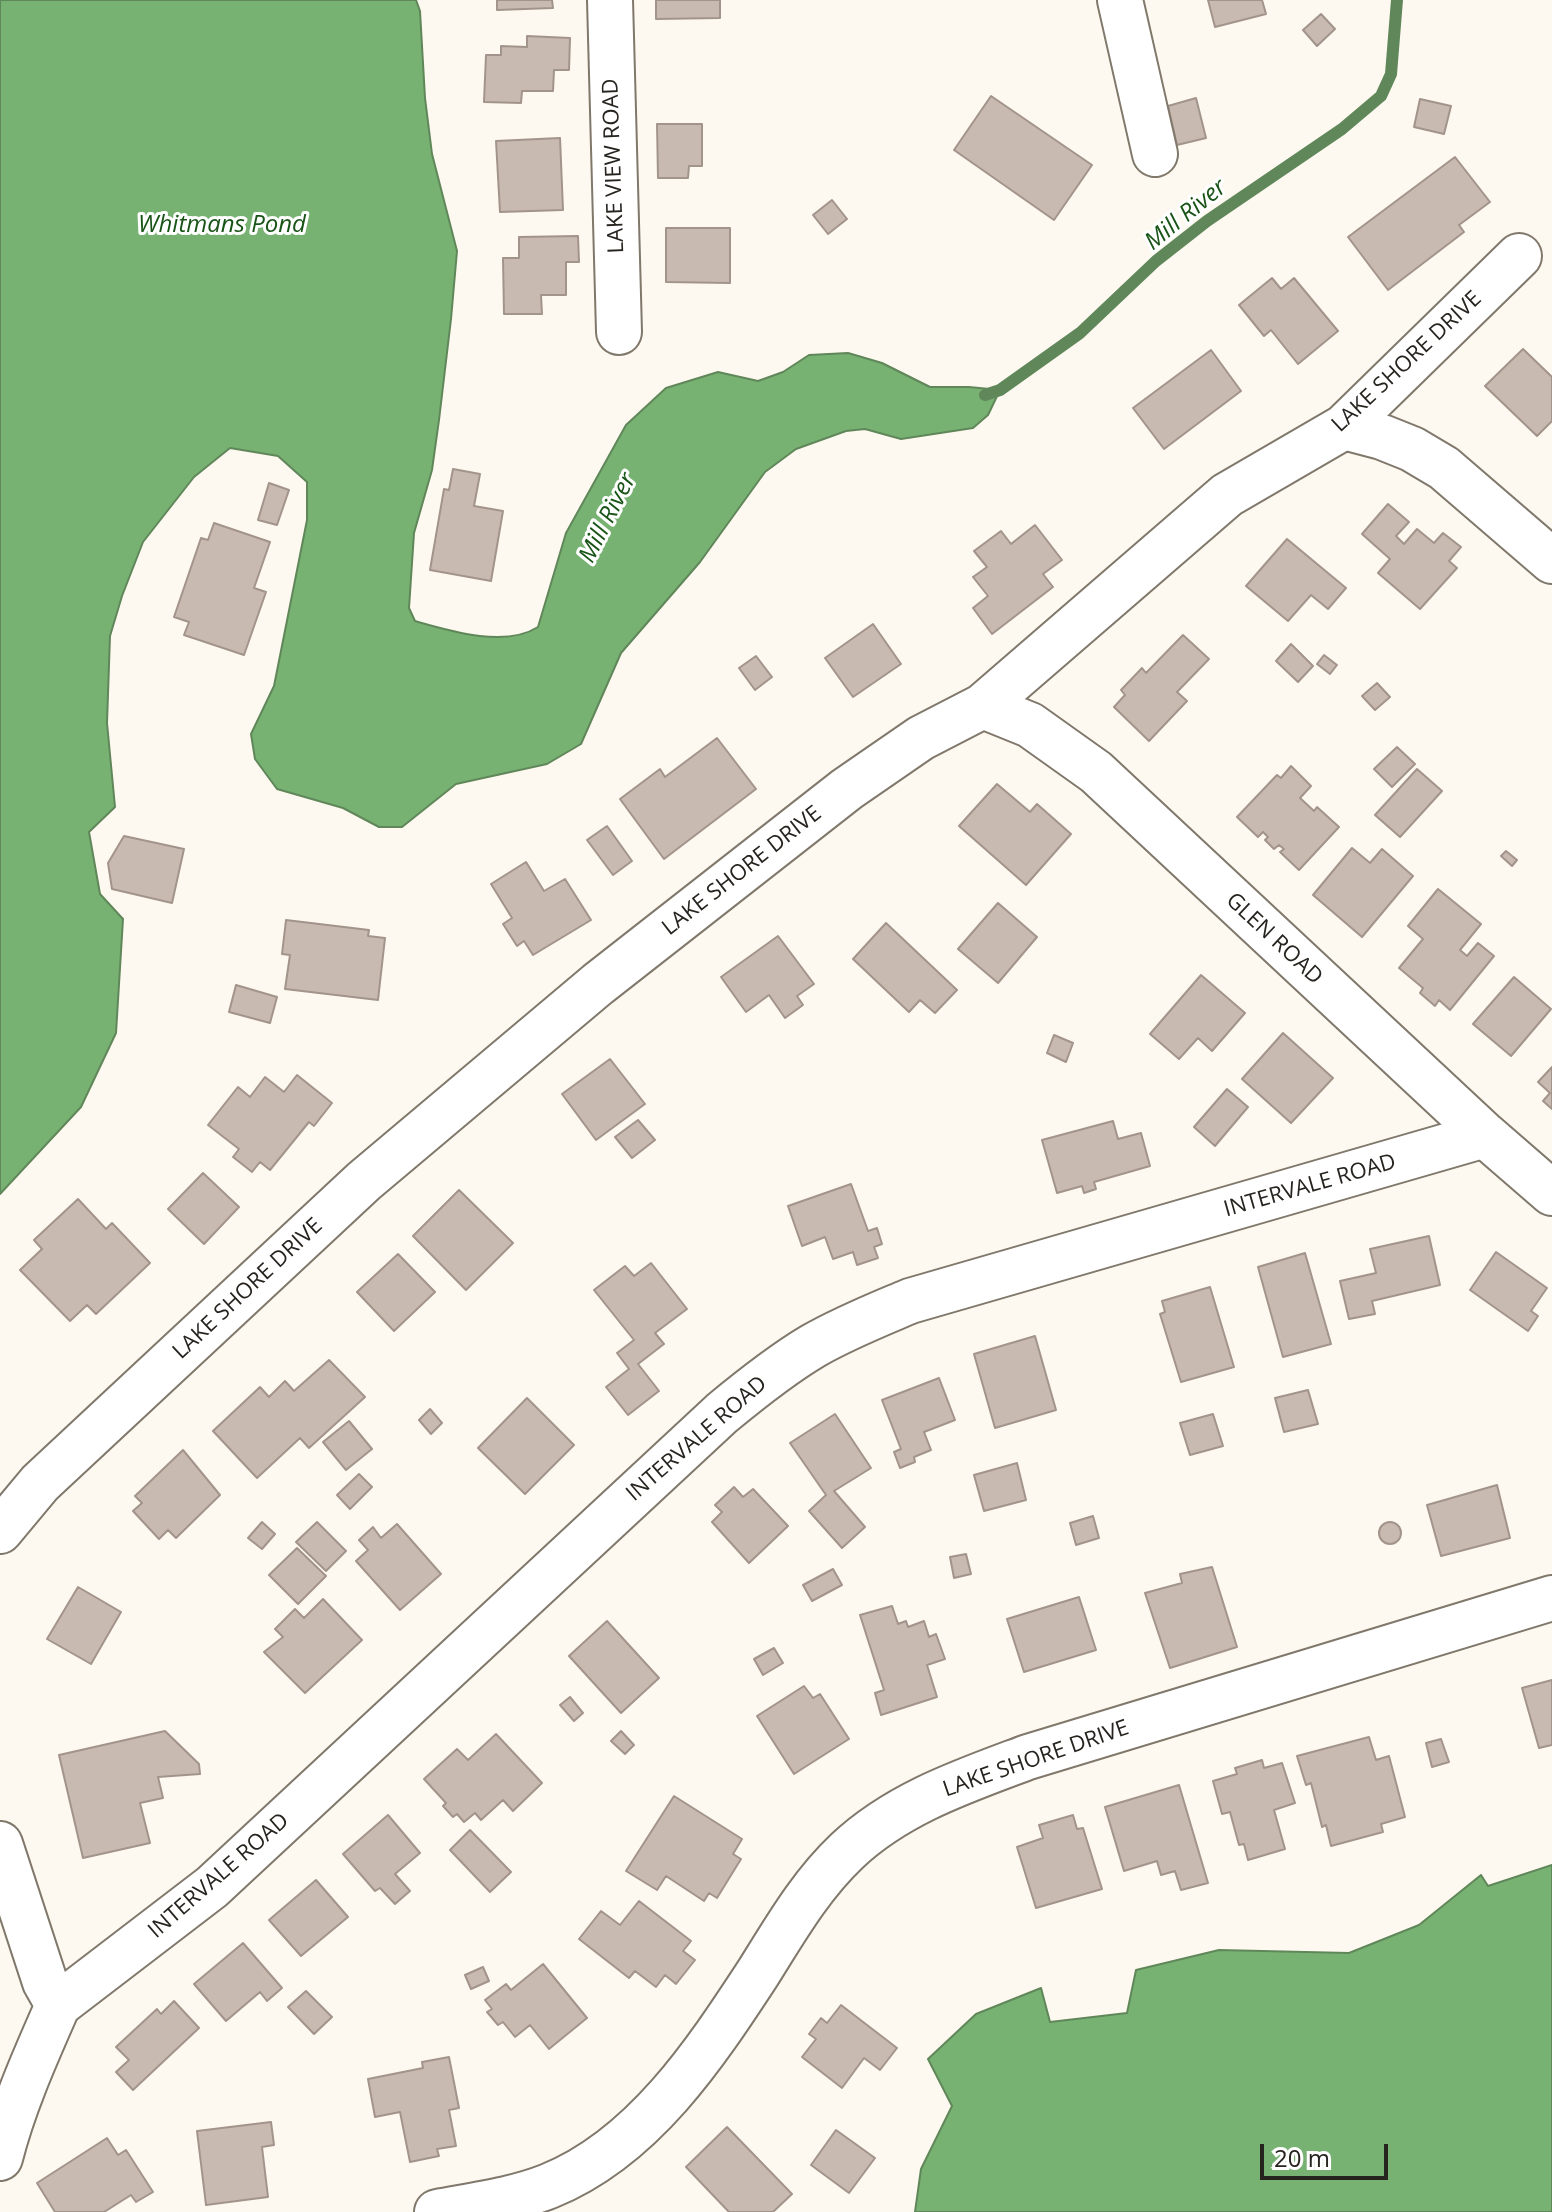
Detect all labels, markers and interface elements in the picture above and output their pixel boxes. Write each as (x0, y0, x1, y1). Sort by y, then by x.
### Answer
street label: LAKE VIEW ROAD (598, 78, 630, 254)
water label: Mill River (1139, 173, 1233, 257)
water label: Whitmans Pond (138, 211, 306, 239)
street label: LAKE SHORE DRIVE (1327, 286, 1487, 438)
water label: Mill River (573, 468, 643, 568)
street label: LAKE SHORE DRIVE (657, 801, 827, 941)
street label: GLEN ROAD (1220, 888, 1328, 990)
street label: INTERVALE ROAD (1221, 1149, 1399, 1223)
street label: LAKE SHORE DRIVE (168, 1213, 328, 1365)
street label: INTERVALE ROAD (621, 1371, 773, 1507)
street label: LAKE SHORE DRIVE (940, 1715, 1132, 1803)
street label: INTERVALE ROAD (143, 1808, 295, 1944)
scale bar (1264, 2128, 1392, 2178)
text: 20 m (1274, 2141, 1330, 2174)

